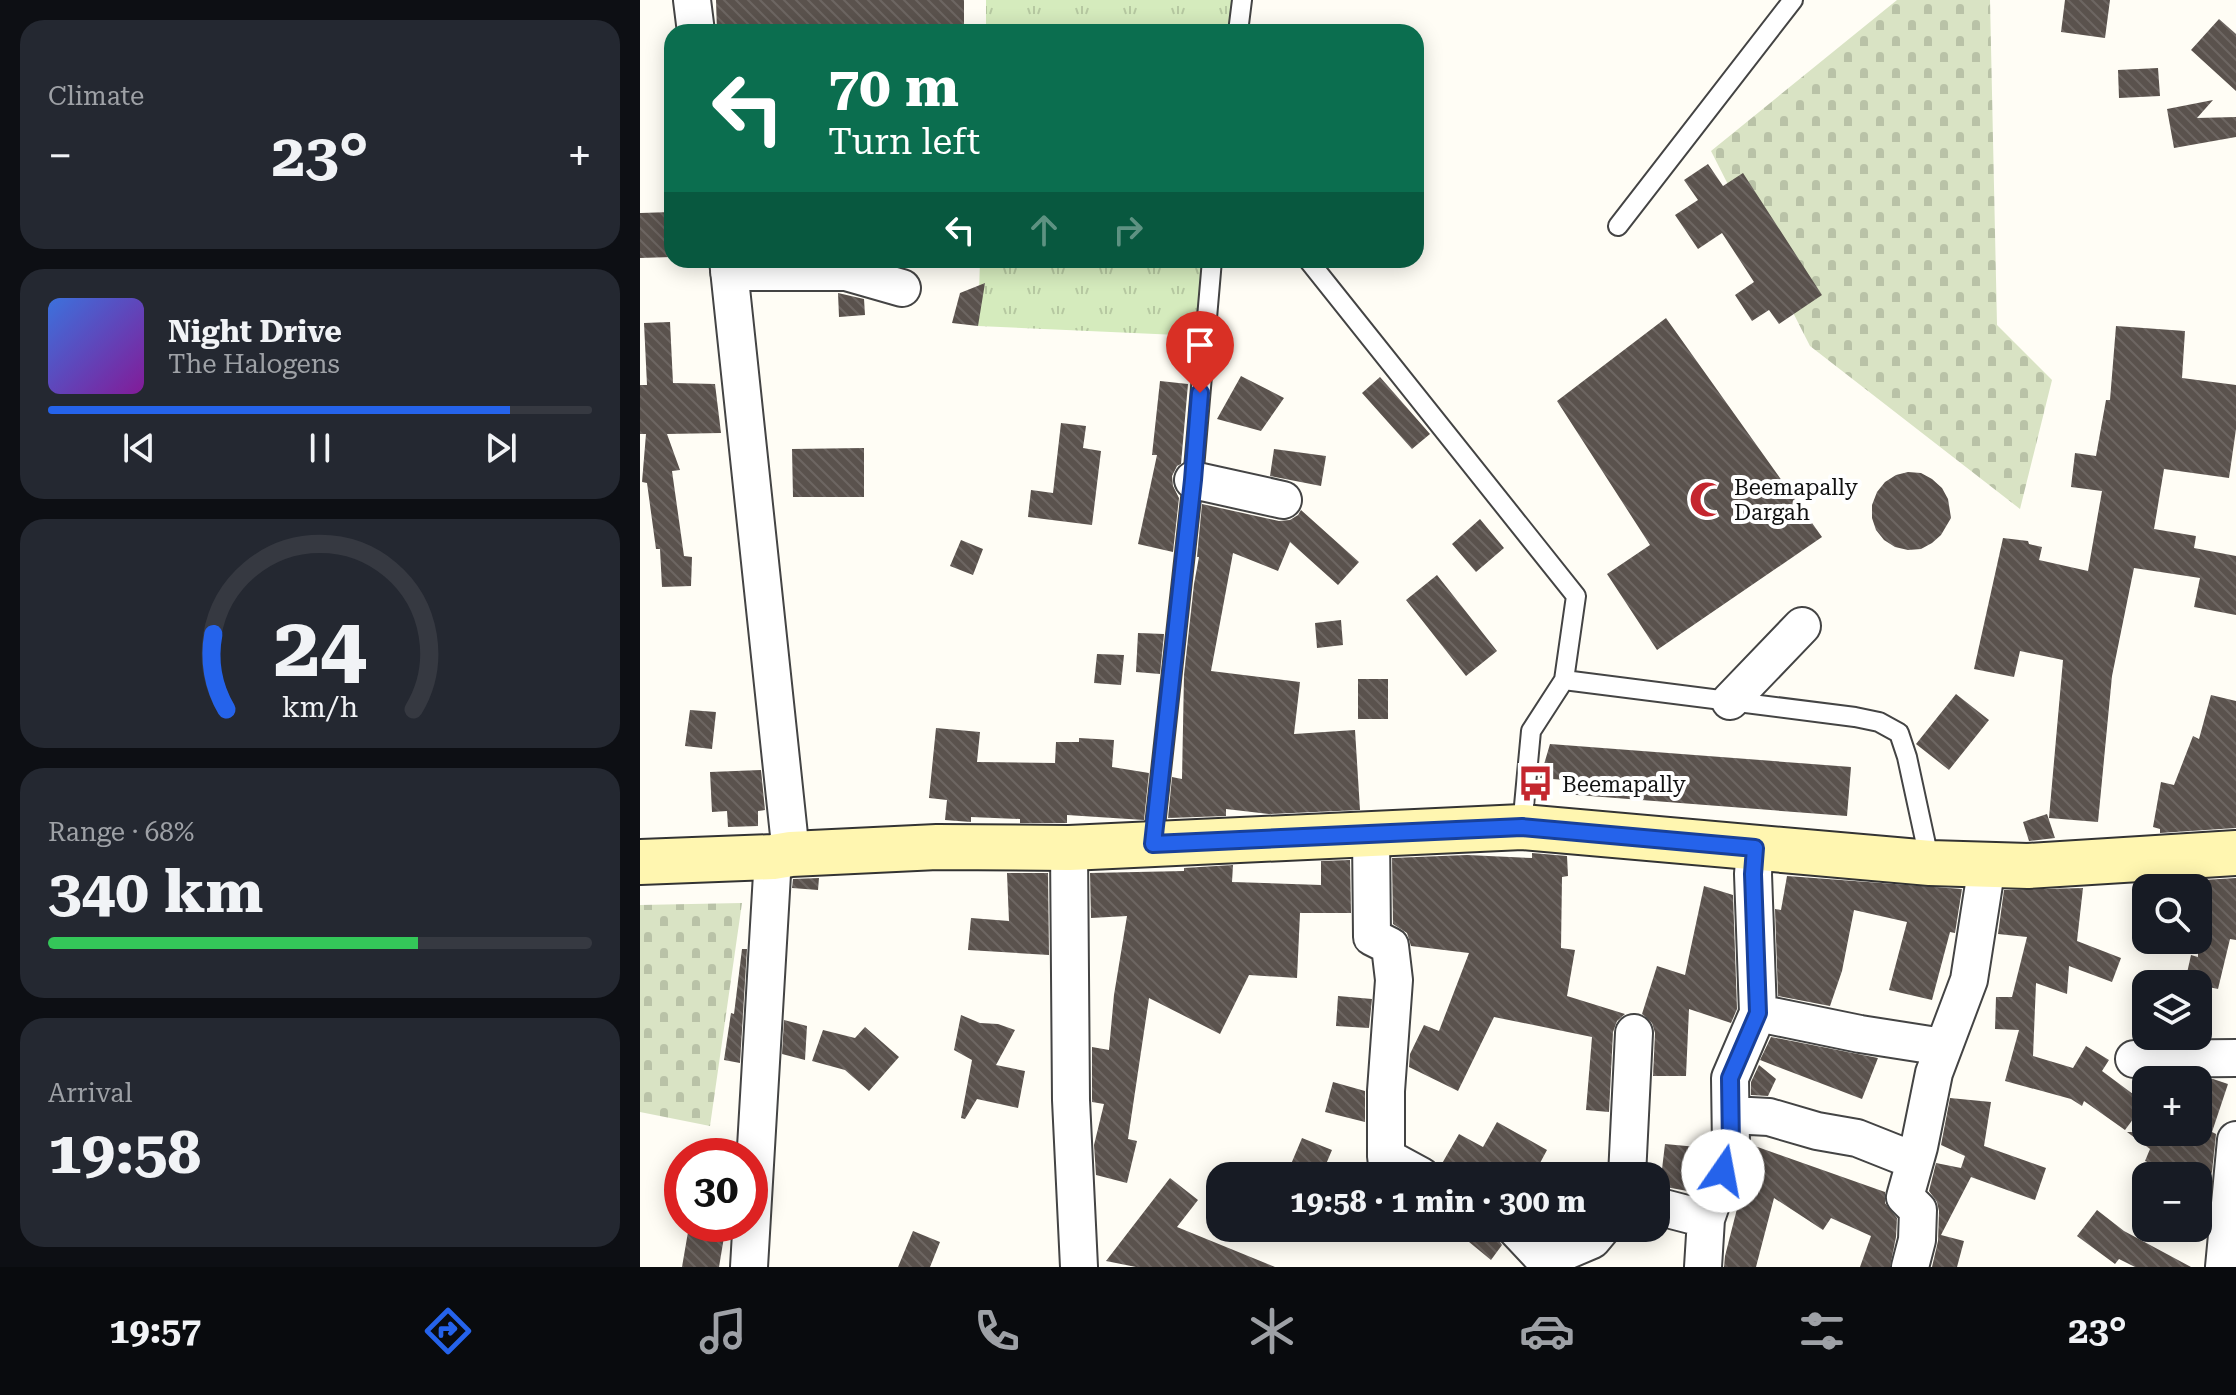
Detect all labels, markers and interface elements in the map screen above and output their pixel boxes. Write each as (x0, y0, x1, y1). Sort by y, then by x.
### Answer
text: 70 m (828, 54, 959, 120)
icon: left (696, 56, 800, 160)
text: Climate (48, 81, 144, 111)
text: 23° (271, 120, 369, 191)
text: Turn left (828, 121, 980, 163)
text: − (48, 130, 73, 182)
text: + (567, 130, 592, 182)
icon: left (938, 208, 982, 252)
icon: ahead (1022, 208, 1066, 252)
icon: right (1106, 208, 1150, 252)
pin (1166, 311, 1234, 393)
text: Night Drive (168, 314, 342, 349)
icon: arrive (1178, 323, 1222, 367)
text: The Halogens (168, 349, 340, 379)
icon: previous (117, 426, 161, 470)
icon: pause (298, 426, 342, 470)
icon: next (479, 426, 523, 470)
place label: Beemapally Dargah (1734, 475, 1858, 525)
mosque icon: Beemapally Dargah (1689, 481, 1727, 519)
text: 24 (273, 598, 367, 695)
text: km/h (282, 690, 358, 724)
bus stop icon: Beemapally (1517, 765, 1555, 803)
place label: Beemapally (1562, 772, 1686, 797)
text: Range · 68% (48, 817, 194, 847)
text: 340 km (48, 856, 263, 927)
map controls (2132, 874, 2212, 1242)
button: search (2132, 874, 2212, 954)
button: layers (2132, 970, 2212, 1050)
button: + (2132, 1066, 2212, 1146)
text: Arrival (48, 1078, 133, 1108)
text: 19:58 (48, 1117, 201, 1188)
position arrow (1681, 1129, 1765, 1213)
speed limit sign: 30 (664, 1138, 768, 1242)
button: − (2132, 1162, 2212, 1242)
text: 19:58 · 1 min · 300 m (1290, 1184, 1586, 1219)
icon: directions (420, 1303, 476, 1359)
icon: music (695, 1303, 751, 1359)
icon: phone (969, 1303, 1025, 1359)
icon: climate (1244, 1303, 1300, 1359)
icon: car (1519, 1303, 1575, 1359)
icon: filters (1794, 1303, 1850, 1359)
text: 19:57 (109, 1310, 201, 1352)
text: 23° (2068, 1310, 2127, 1352)

